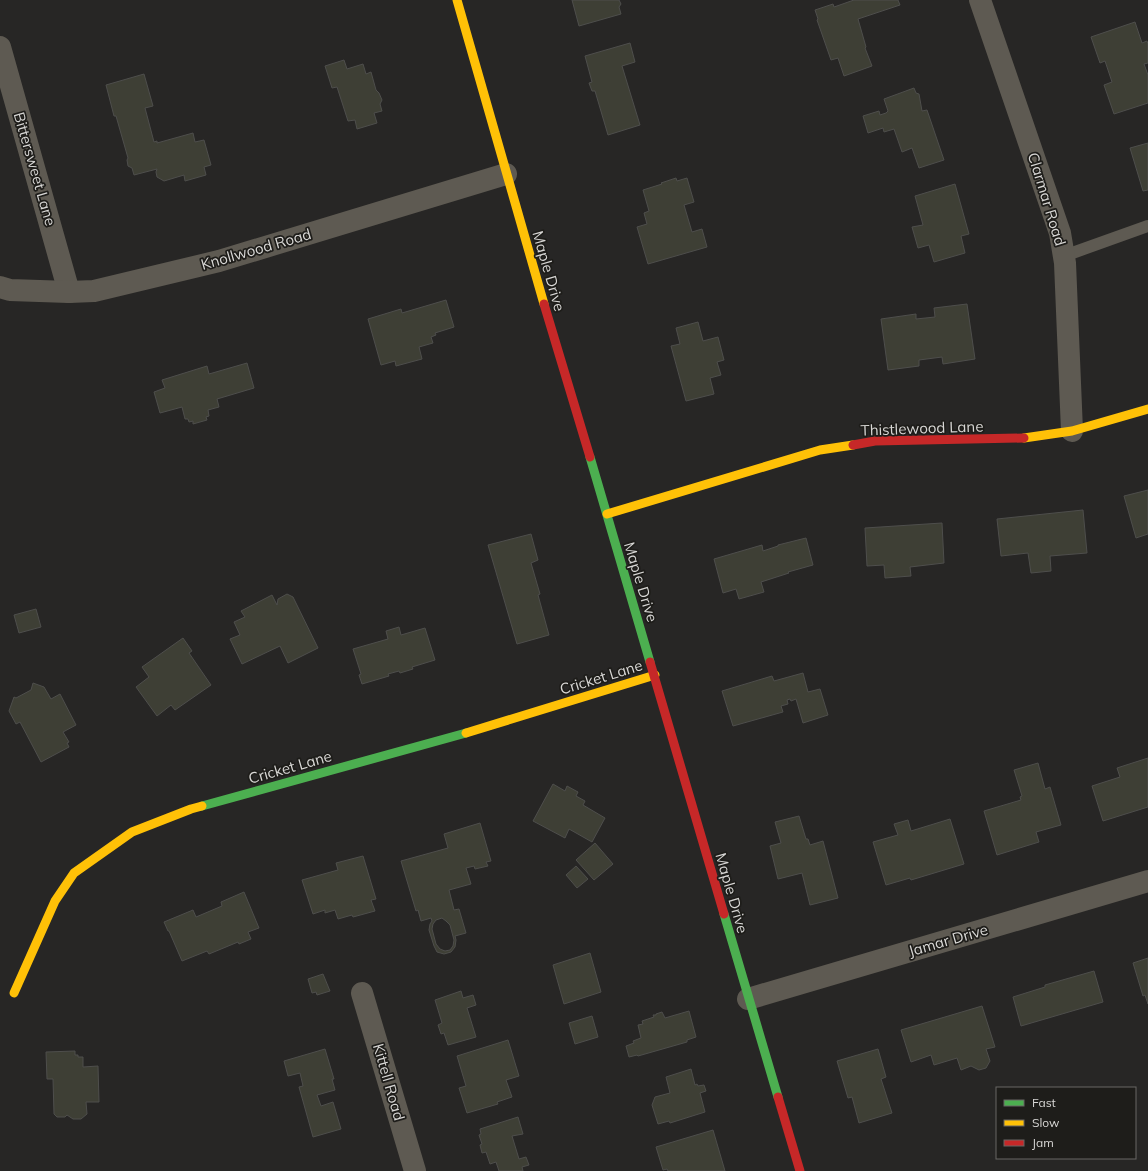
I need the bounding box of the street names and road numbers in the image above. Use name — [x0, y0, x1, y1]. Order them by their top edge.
street label: Bittersweet Lane — [10, 110, 60, 228]
street label: Clarmar Road — [1024, 150, 1070, 248]
street label: Knollwood Road — [199, 224, 313, 274]
street label: Maple Drive — [528, 229, 570, 313]
street label: Thistlewood Lane — [860, 416, 984, 440]
street label: Maple Drive — [620, 540, 662, 624]
street label: Cricket Lane — [557, 655, 645, 699]
street label: Cricket Lane — [246, 746, 334, 788]
street label: Maple Drive — [711, 851, 753, 935]
street label: Jamar Drive — [906, 920, 990, 960]
street label: Kittell Road — [369, 1041, 409, 1123]

